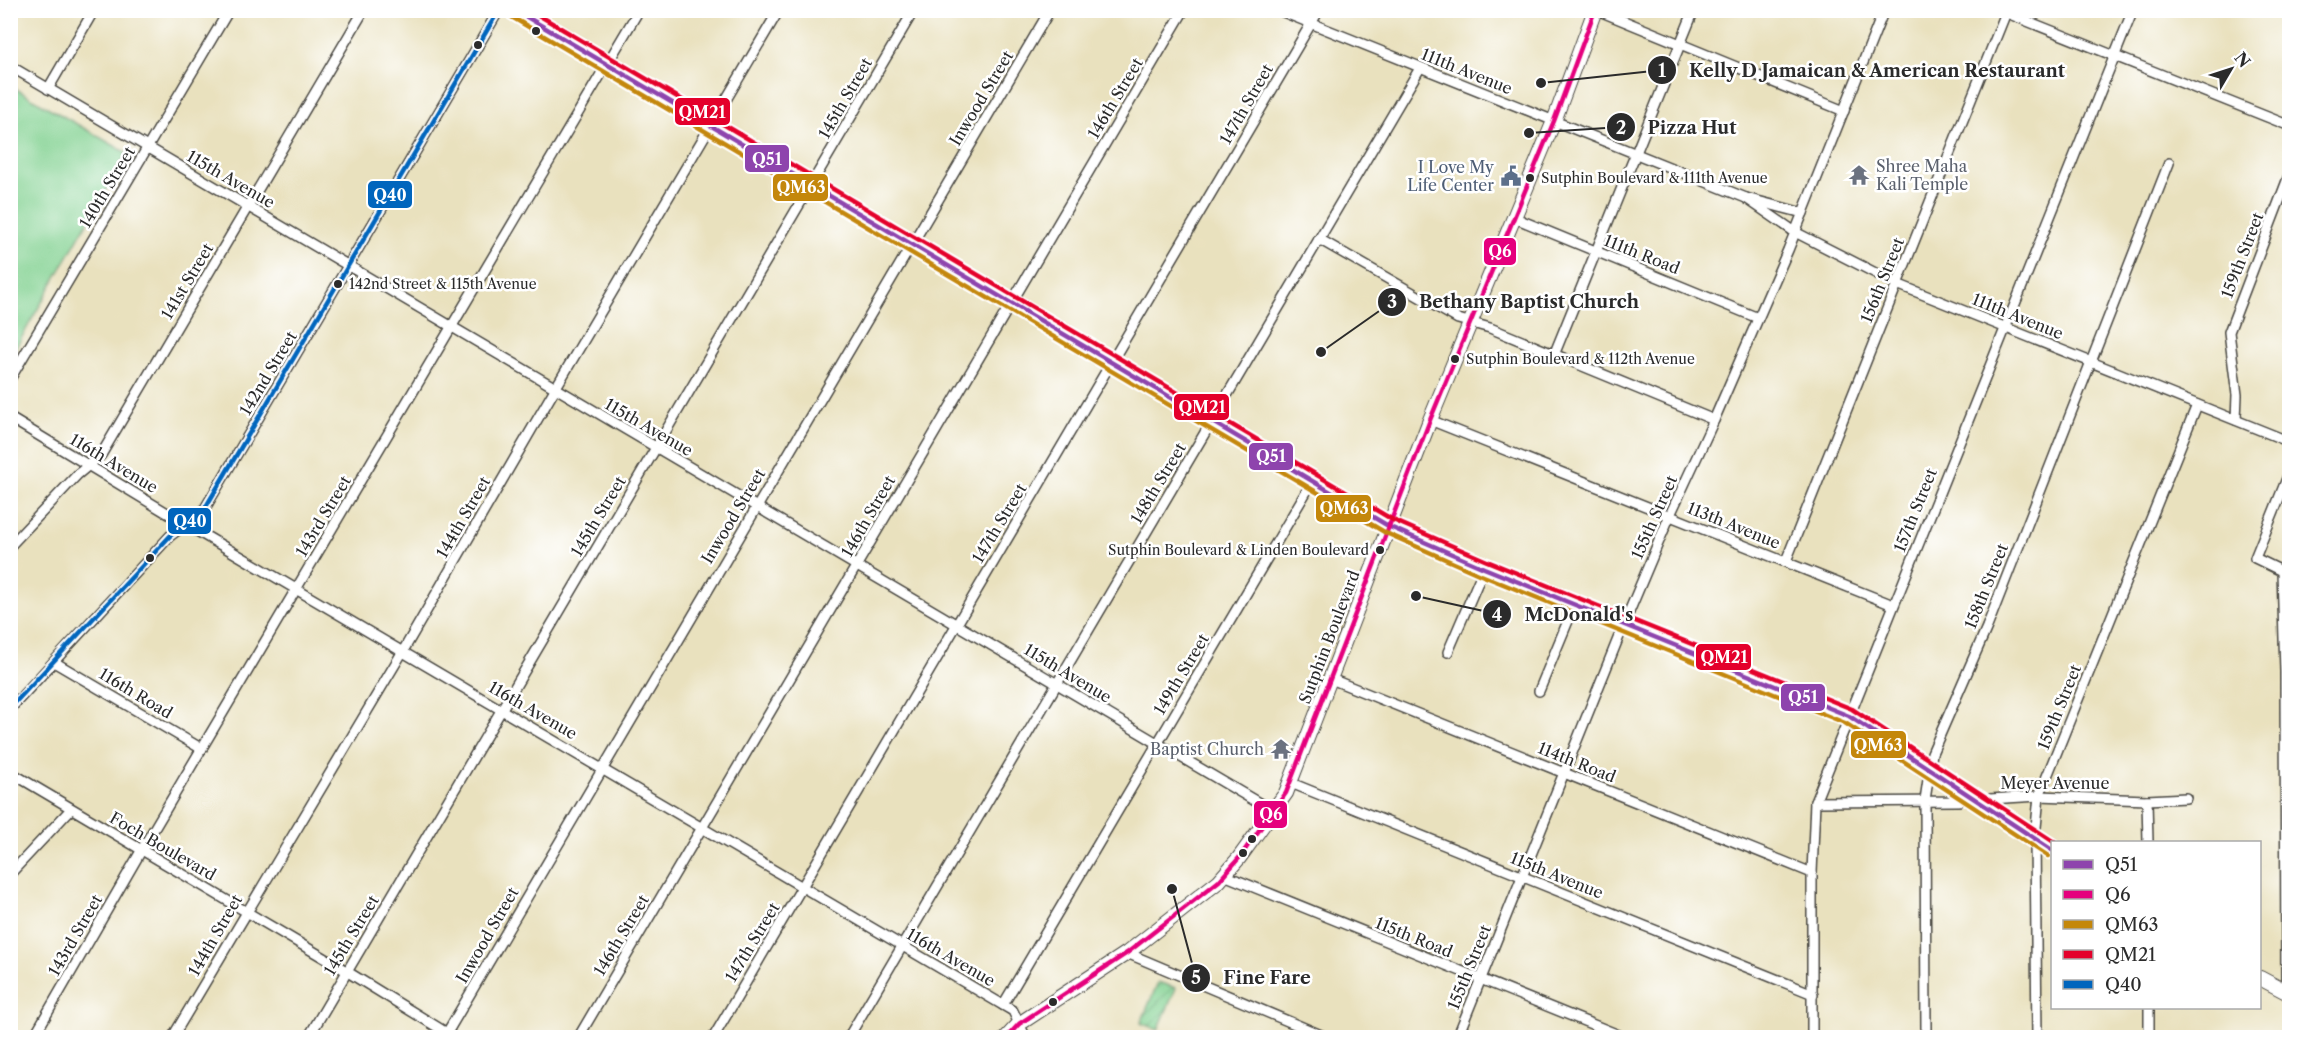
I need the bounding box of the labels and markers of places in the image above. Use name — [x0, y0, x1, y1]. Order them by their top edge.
unlabelled marker — [530, 25, 542, 37]
unlabelled marker — [472, 39, 484, 51]
callout: Kelly D Jamaican & American Restaurant — [1647, 52, 2078, 88]
callout: Pizza Hut — [1606, 109, 1749, 145]
place label: Shree Maha Kali Temple — [1876, 156, 1968, 194]
place label: I Love My Life Center — [1407, 157, 1495, 195]
temple icon: Shree Maha Kali Temple — [1847, 163, 1871, 187]
public building icon: I Love My Life Center — [1499, 164, 1523, 188]
place label: Sutphin Boulevard & 111th Avenue — [1541, 169, 1768, 187]
marker: Sutphin Boulevard & 111th Avenue — [1524, 172, 1536, 184]
place label: 142nd Street & 115th Avenue — [349, 275, 537, 293]
marker: 142nd Street & 115th Avenue — [332, 278, 344, 290]
callout: Bethany Baptist Church — [1377, 284, 1652, 320]
place label: Sutphin Boulevard & 112th Avenue — [1466, 350, 1695, 368]
marker: Sutphin Boulevard & 112th Avenue — [1449, 353, 1461, 365]
place label: Sutphin Boulevard & Linden Boulevard — [1108, 541, 1369, 559]
marker: Sutphin Boulevard & Linden Boulevard — [1374, 544, 1386, 556]
unlabelled marker — [144, 552, 156, 564]
callout: McDonald's — [1482, 596, 1645, 632]
temple icon: Baptist Church — [1269, 737, 1293, 761]
place label: Baptist Church — [1150, 739, 1264, 759]
unlabelled marker — [1246, 833, 1258, 845]
unlabelled marker — [1237, 847, 1249, 859]
callout: Fine Fare — [1181, 960, 1322, 996]
unlabelled marker — [1047, 996, 1059, 1008]

